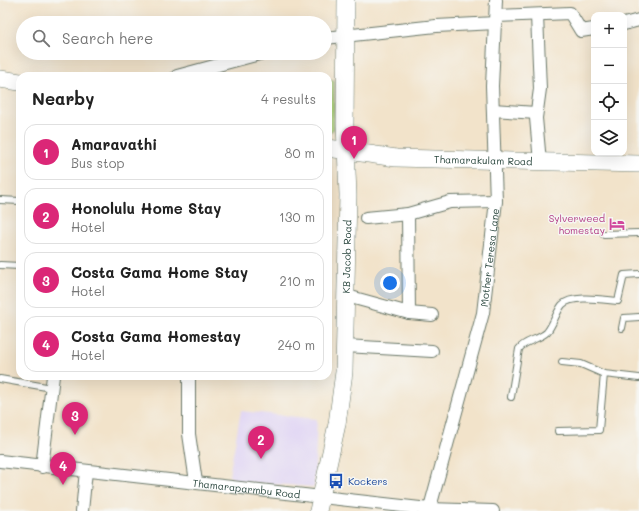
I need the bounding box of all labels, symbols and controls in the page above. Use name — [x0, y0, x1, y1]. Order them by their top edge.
map controls — [591, 12, 627, 156]
button: + — [591, 12, 627, 48]
search box — [16, 16, 332, 60]
icon: search — [30, 27, 52, 49]
text: Search here — [62, 28, 153, 48]
button: − — [591, 48, 627, 84]
button: locate — [591, 84, 627, 120]
text: Nearby — [32, 87, 94, 109]
text: 4 results — [261, 90, 316, 107]
button: layers — [591, 120, 627, 156]
pin: 1 — [341, 126, 367, 159]
text: Amaravathi — [71, 134, 157, 154]
text: 1 — [43, 144, 49, 161]
text: 80 m — [285, 144, 315, 161]
street label: Thamarakulam Road — [434, 152, 533, 168]
text: Bus stop — [71, 154, 124, 171]
text: Honolulu Home Stay — [71, 198, 221, 218]
text: 2 — [42, 208, 50, 225]
text: 130 m — [279, 208, 315, 225]
street label: Mother Teresa Lane — [477, 208, 502, 308]
place label: Sylverweed homestay — [549, 211, 605, 237]
hotel icon: Sylverweed homestay — [608, 215, 626, 233]
text: Hotel — [71, 218, 105, 235]
street label: KB Jacob Road — [339, 220, 354, 293]
text: Costa Gama Home Stay — [71, 262, 248, 282]
text: 3 — [42, 272, 50, 289]
text: 210 m — [279, 272, 315, 289]
your location — [380, 273, 400, 293]
text: Hotel — [71, 282, 105, 299]
text: Costa Gama Homestay — [71, 326, 241, 346]
text: 4 — [42, 336, 50, 353]
text: 240 m — [278, 336, 315, 353]
text: Hotel — [71, 346, 105, 363]
pin: 3 — [62, 402, 88, 435]
pin: 2 — [248, 426, 274, 459]
pin: 4 — [50, 452, 76, 485]
bus stop icon: Kockers — [327, 472, 345, 490]
place label: Kockers — [348, 474, 387, 488]
street label: Thamaraparmbu Road — [192, 476, 301, 502]

